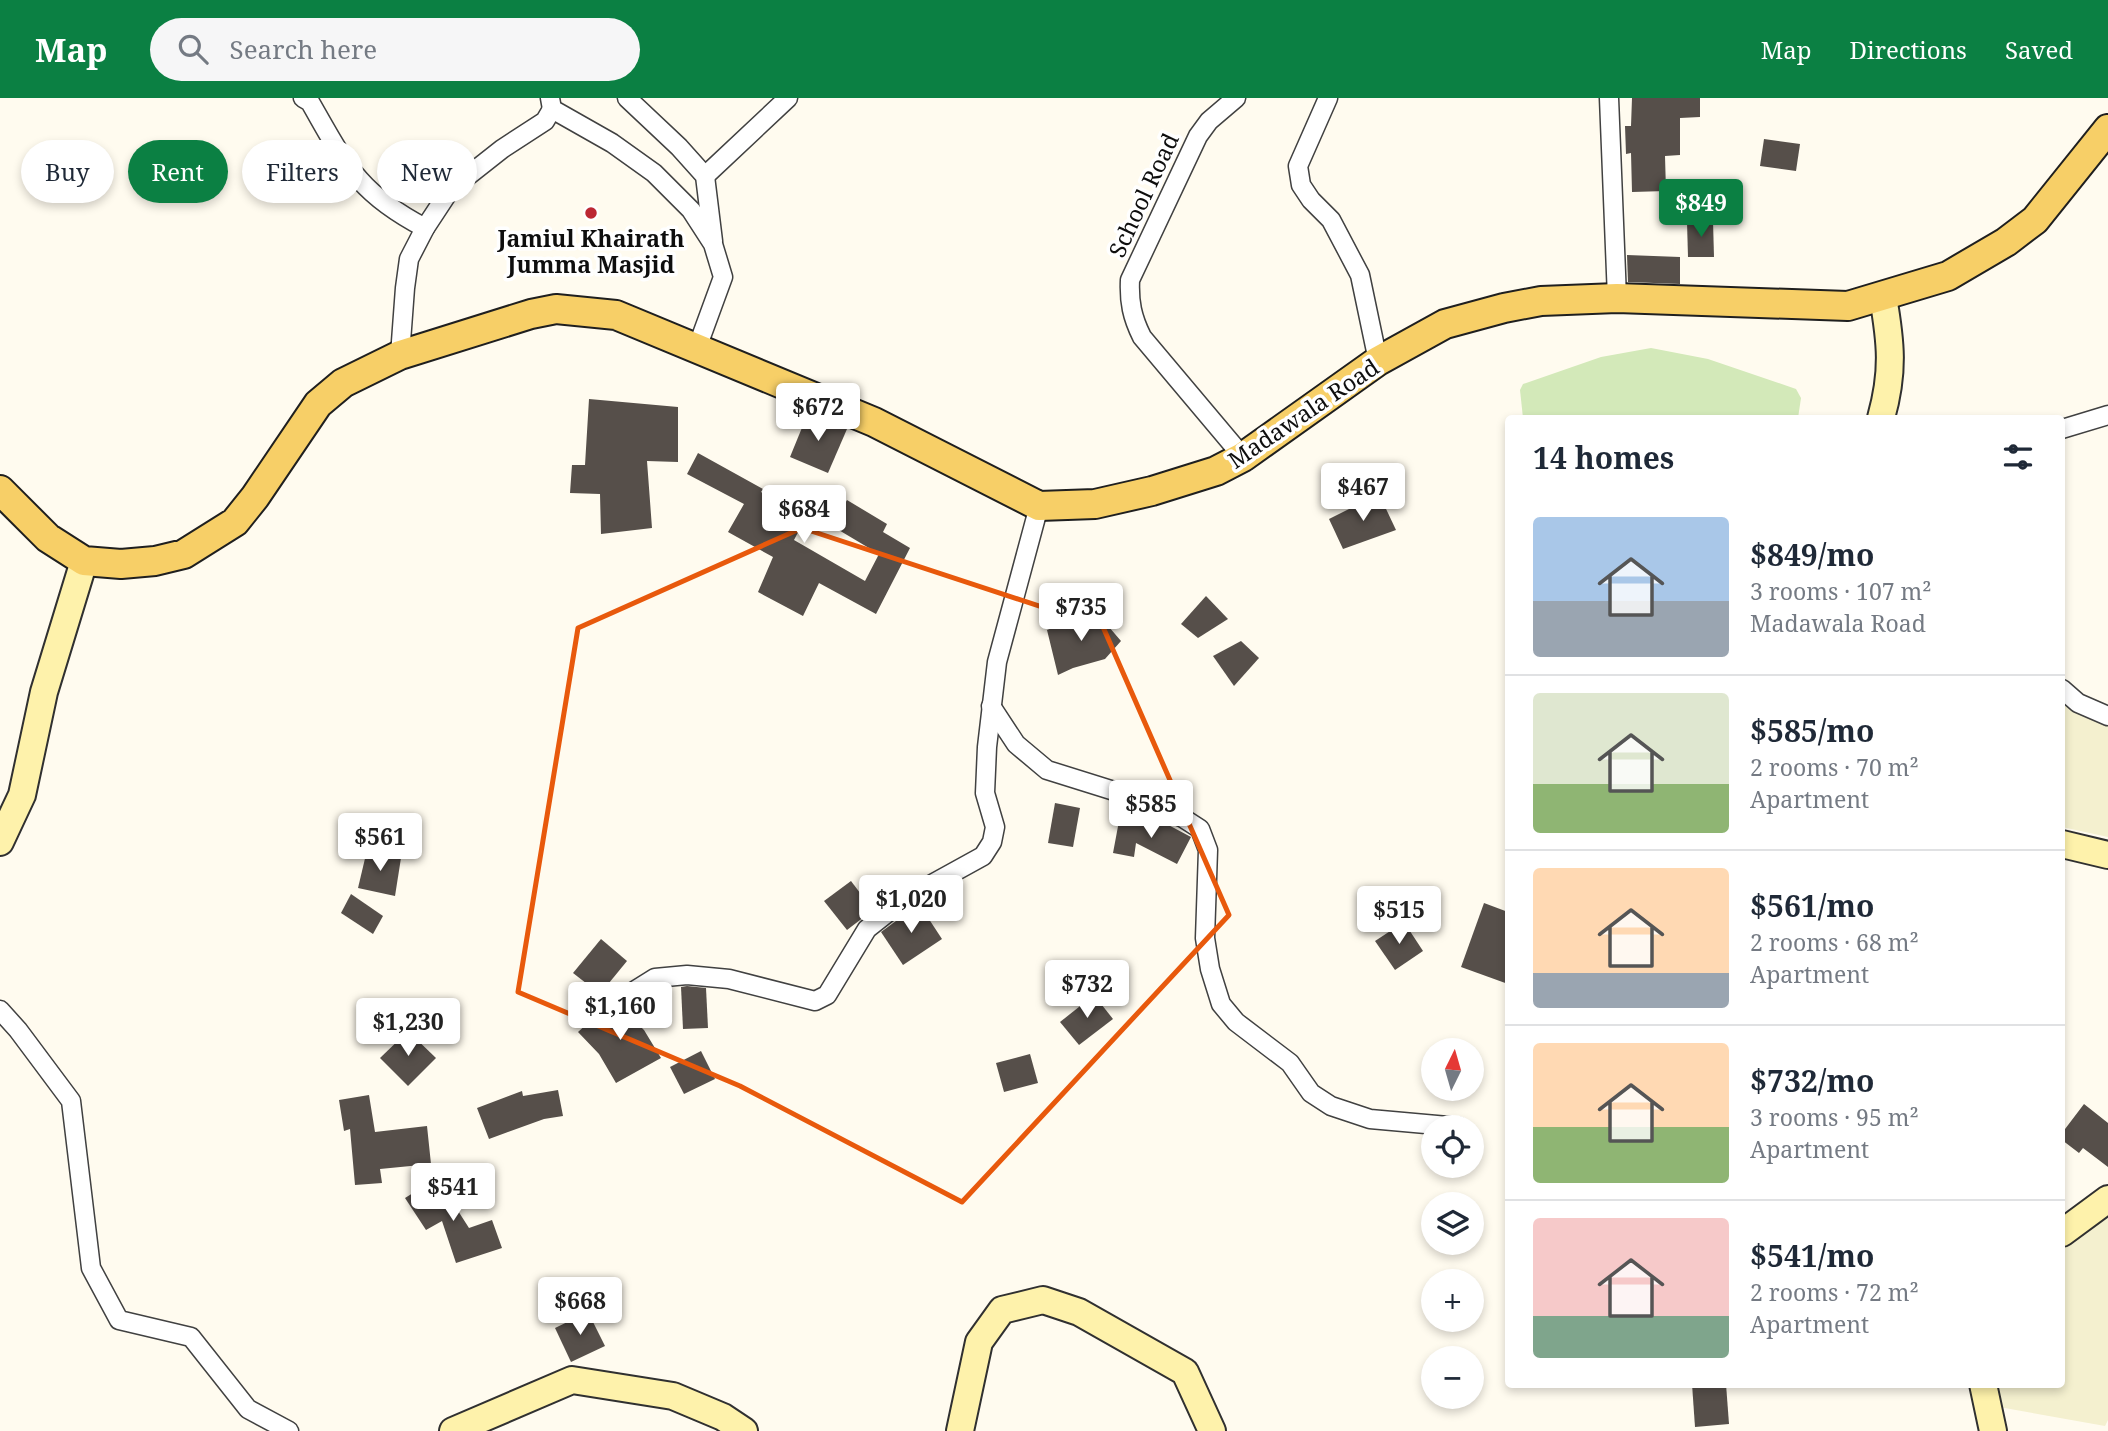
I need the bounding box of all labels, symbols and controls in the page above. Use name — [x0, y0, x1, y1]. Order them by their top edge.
search box — [150, 18, 640, 81]
text: Map — [35, 27, 108, 72]
icon: search — [174, 30, 212, 68]
text: Search here — [230, 31, 377, 67]
text: Map — [1761, 33, 1812, 66]
text: Directions — [1850, 33, 1967, 66]
text: Saved — [2005, 33, 2073, 66]
street label: School Road — [1100, 128, 1186, 262]
chip: Buy — [21, 140, 114, 203]
chip: Rent — [128, 140, 228, 203]
chip: Filters — [242, 140, 363, 203]
chip: New — [377, 140, 477, 203]
pin: $849 — [1660, 180, 1742, 239]
text: $849 — [1675, 186, 1727, 218]
marker: Jamiul Khairath Jumma Masjid — [583, 205, 599, 221]
place label: Jamiul Khairath Jumma Masjid — [496, 222, 685, 280]
street label: Madawala Road — [1221, 351, 1385, 475]
pin: $672 — [777, 384, 859, 443]
text: $672 — [792, 390, 844, 422]
text: 14 homes — [1533, 437, 1674, 478]
icon: filters — [1999, 438, 2037, 476]
pin: $467 — [1322, 464, 1404, 523]
text: $467 — [1337, 470, 1389, 502]
pin: $684 — [763, 486, 845, 545]
text: $684 — [778, 492, 830, 524]
text: $849/mo — [1750, 534, 1874, 575]
icon: home — [1589, 545, 1673, 629]
text: 3 rooms · 107 m² — [1750, 575, 1932, 607]
pin: $735 — [1040, 584, 1122, 643]
text: $735 — [1055, 590, 1107, 622]
text: Madawala Road — [1750, 607, 1926, 639]
text: $585/mo — [1750, 710, 1874, 751]
icon: home — [1589, 721, 1673, 805]
text: 2 rooms · 70 m² — [1750, 751, 1919, 783]
pin: $585 — [1110, 780, 1192, 840]
text: Apartment — [1750, 783, 1869, 815]
text: $585 — [1125, 787, 1177, 819]
pin: $561 — [339, 814, 421, 873]
text: $561 — [354, 820, 406, 852]
pin: $1,020 — [854, 876, 968, 935]
text: $1,020 — [875, 882, 947, 914]
text: $561/mo — [1750, 885, 1874, 926]
pin: $515 — [1358, 886, 1440, 946]
text: $515 — [1373, 893, 1425, 925]
icon: home — [1589, 896, 1673, 980]
text: 2 rooms · 68 m² — [1750, 926, 1919, 958]
text: Apartment — [1750, 958, 1869, 990]
pin: $732 — [1046, 960, 1128, 1020]
text: $732 — [1061, 967, 1113, 999]
pin: $1,160 — [563, 982, 677, 1042]
text: $1,160 — [584, 989, 656, 1021]
pin: $1,230 — [351, 998, 465, 1058]
text: $1,230 — [372, 1005, 444, 1037]
north arrow — [1421, 1038, 1484, 1101]
map controls — [1421, 1038, 1484, 1409]
text: $732/mo — [1750, 1060, 1874, 1101]
icon: home — [1589, 1071, 1673, 1155]
text: 3 rooms · 95 m² — [1750, 1101, 1919, 1133]
button: locate — [1421, 1115, 1484, 1178]
text: Apartment — [1750, 1133, 1869, 1165]
pin: $541 — [412, 1164, 494, 1223]
text: $541 — [427, 1170, 479, 1202]
button: layers — [1421, 1192, 1484, 1255]
text: $541/mo — [1750, 1235, 1874, 1276]
icon: home — [1589, 1246, 1673, 1330]
button: + — [1421, 1269, 1484, 1332]
text: 2 rooms · 72 m² — [1750, 1276, 1919, 1308]
pin: $668 — [539, 1278, 621, 1337]
text: $668 — [554, 1284, 606, 1316]
text: Apartment — [1750, 1308, 1869, 1340]
button: − — [1421, 1346, 1484, 1409]

